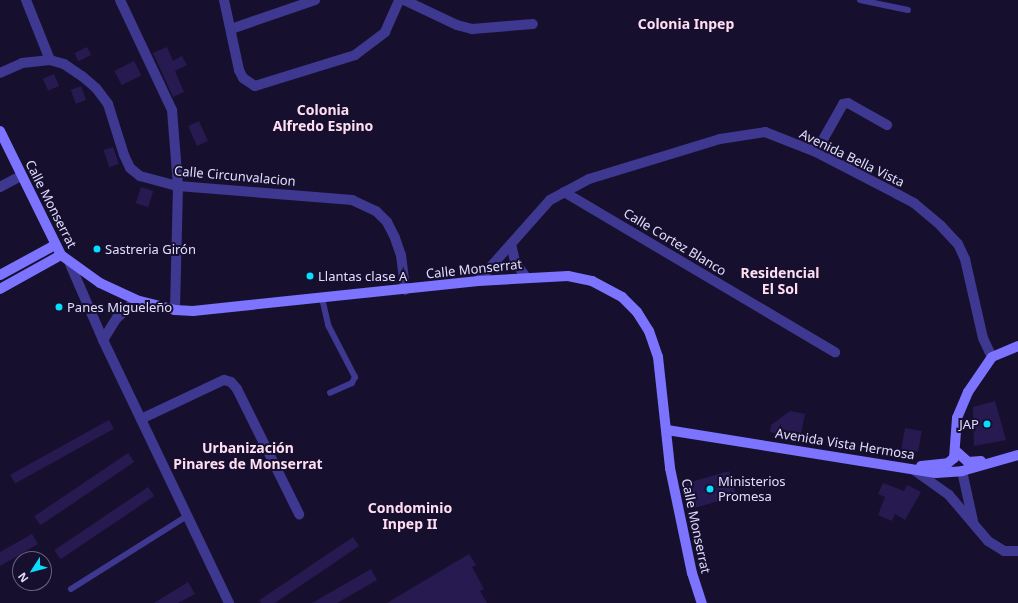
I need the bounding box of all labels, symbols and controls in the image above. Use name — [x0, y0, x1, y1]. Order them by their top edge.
district label: Colonia Inpep — [638, 16, 734, 32]
district label: Colonia Alfredo Espino — [273, 102, 373, 134]
street label: Avenida Bella Vista — [797, 126, 907, 190]
street label: Calle Monserrat — [22, 157, 80, 251]
street label: Calle Circunvalacion — [174, 163, 296, 189]
street label: Calle Cortez Blanco — [621, 205, 729, 279]
place label: Sastreria Girón — [105, 241, 196, 257]
marker: Sastreria Girón — [92, 244, 102, 254]
street label: Calle Monserrat — [425, 256, 523, 282]
district label: Residencial El Sol — [740, 265, 820, 298]
place label: Llantas clase A — [318, 268, 407, 284]
marker: Llantas clase A — [305, 271, 315, 281]
place label: Panes Migueleño — [67, 299, 172, 315]
marker: Panes Migueleño — [54, 302, 64, 312]
place label: JAP — [959, 416, 979, 432]
marker: JAP — [982, 419, 992, 429]
street label: Avenida Vista Hermosa — [774, 425, 916, 463]
district label: Urbanización Pinares de Monserrat — [173, 440, 323, 472]
place label: Ministerios Promesa — [718, 474, 786, 505]
street label: Calle Monserrat — [678, 477, 714, 575]
marker: Ministerios Promesa — [705, 484, 715, 494]
district label: Condominio Inpep II — [368, 500, 452, 532]
north arrow — [12, 551, 52, 591]
text: N — [14, 570, 31, 586]

